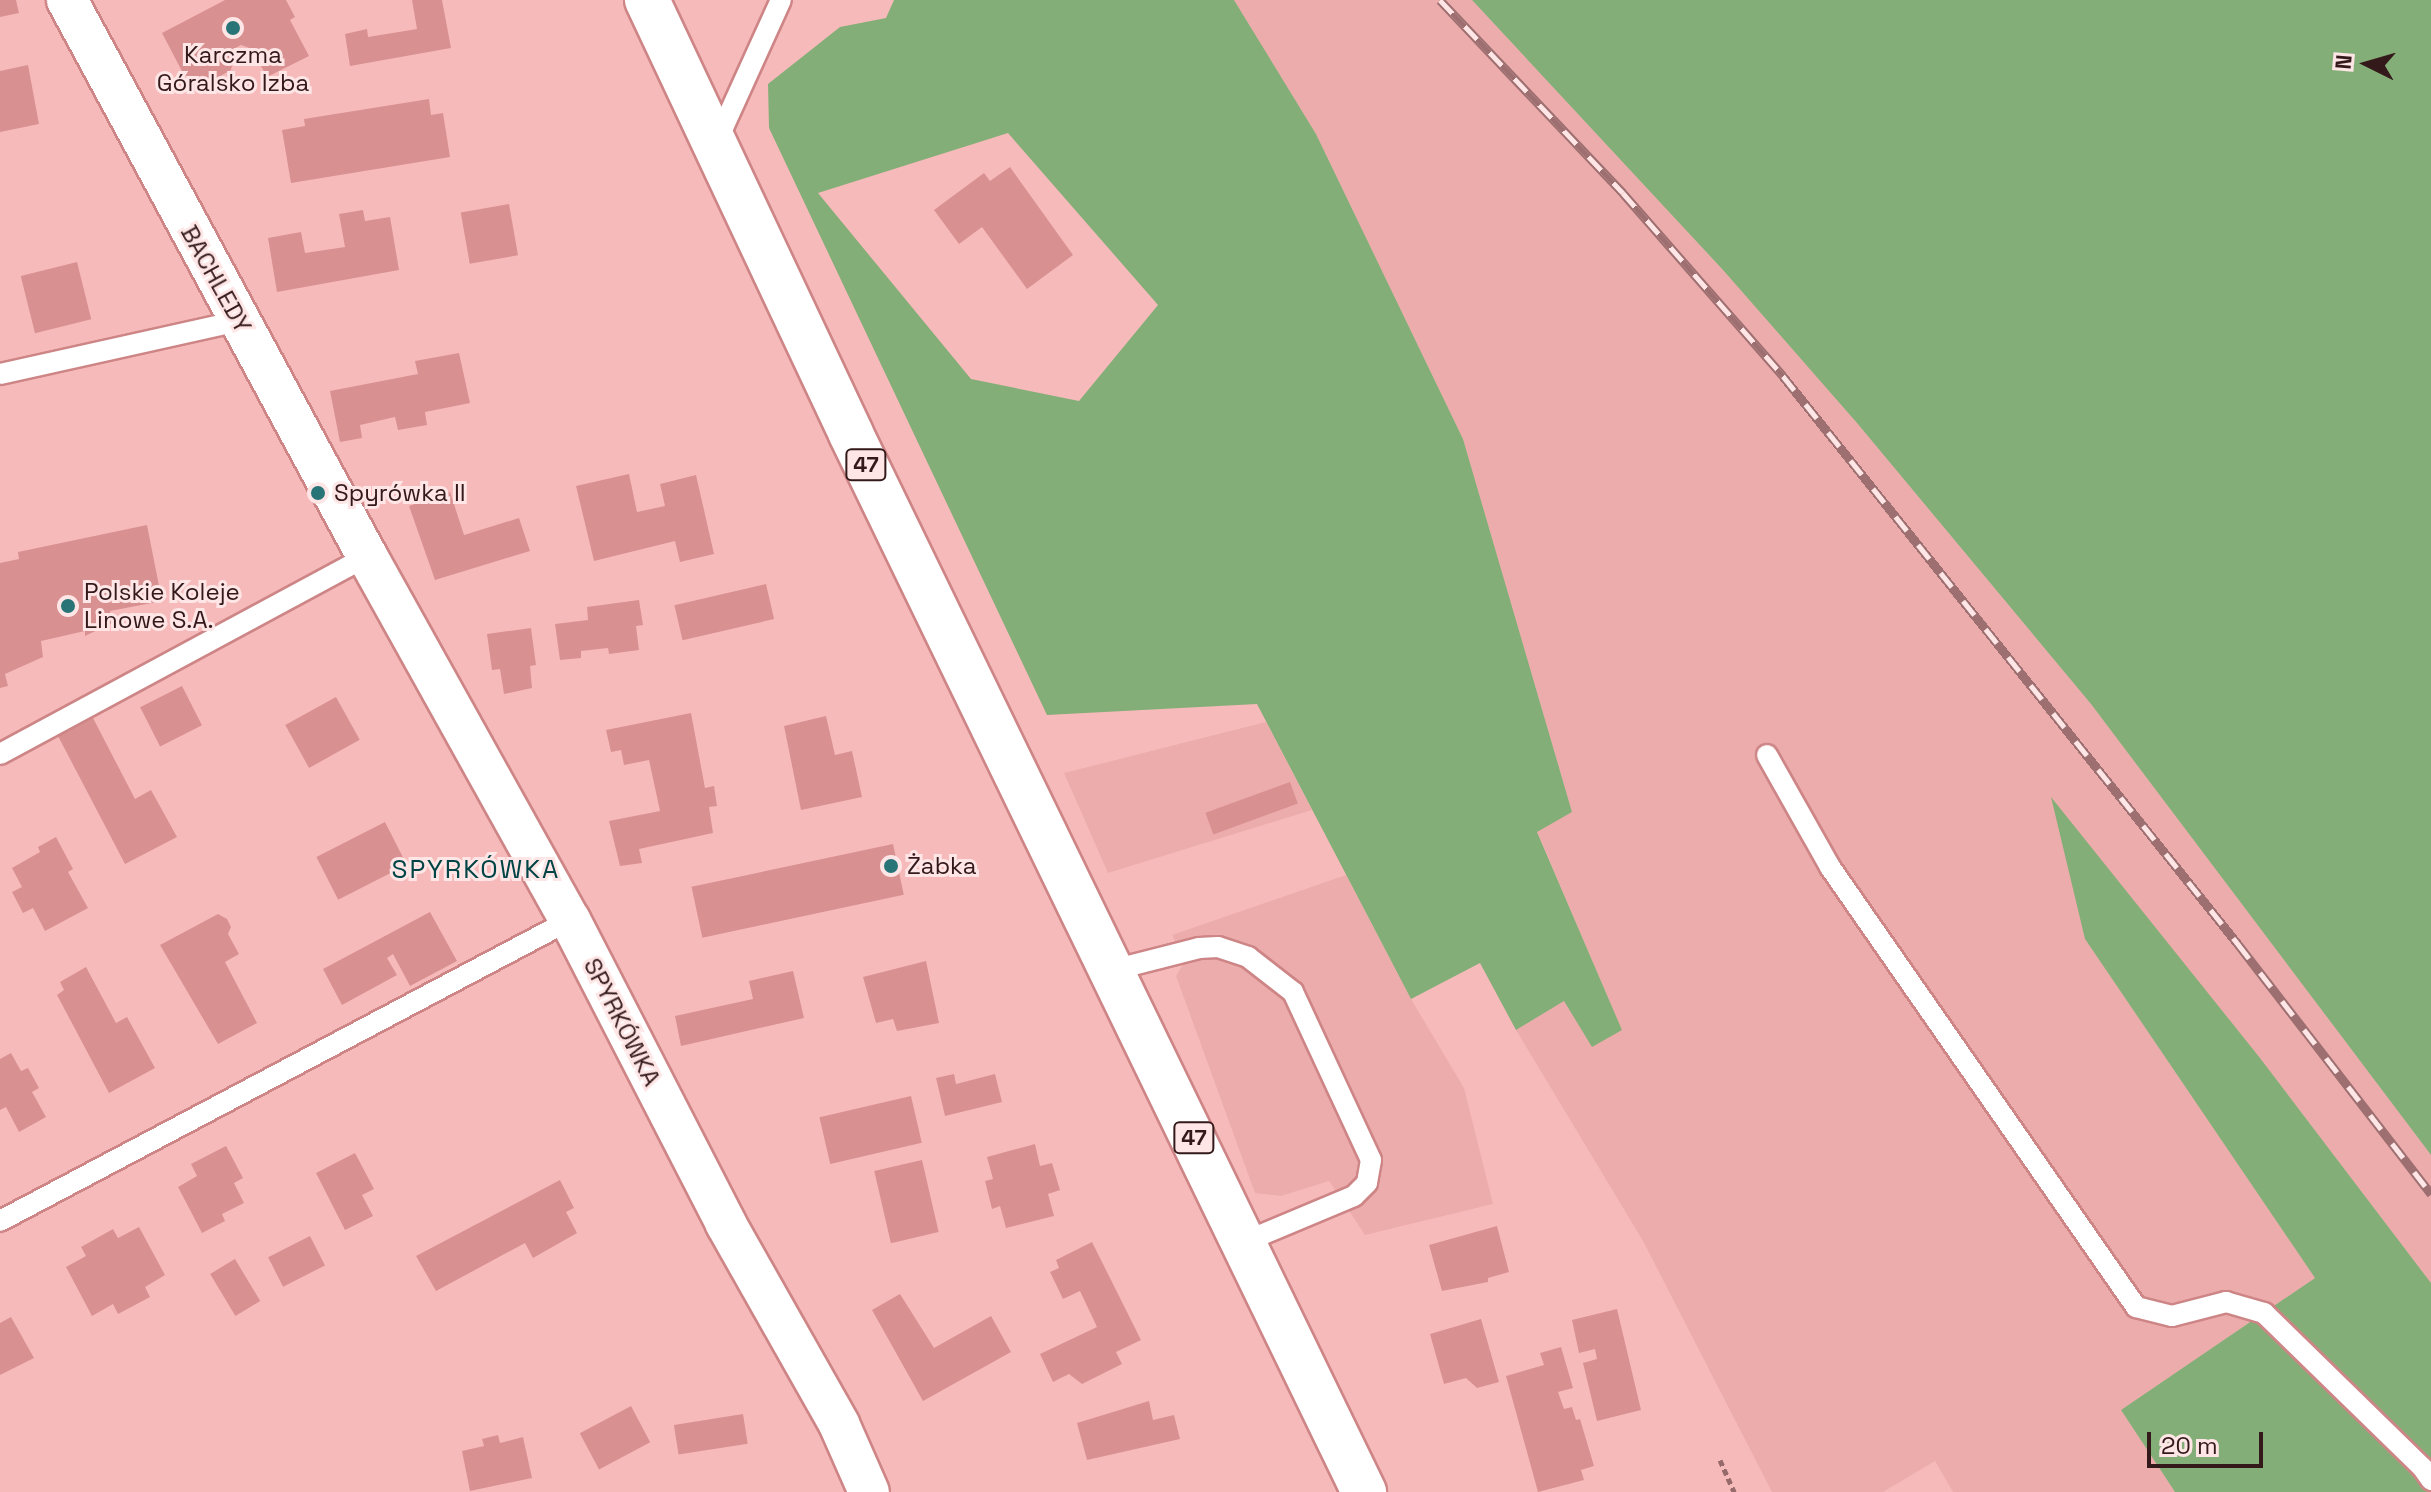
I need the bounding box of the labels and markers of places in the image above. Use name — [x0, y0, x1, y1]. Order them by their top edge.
marker: Karczma Góralsko Izba — [224, 19, 242, 37]
place label: Karczma Góralsko Izba — [157, 41, 309, 97]
place label: Spyrówka II — [334, 479, 466, 507]
marker: Spyrówka II — [309, 484, 327, 502]
place label: Polskie Koleje Linowe S.A. — [84, 578, 240, 634]
marker: Polskie Koleje Linowe S.A. — [59, 597, 77, 615]
place label: Żabka — [907, 852, 977, 880]
marker: Żabka — [882, 857, 900, 875]

